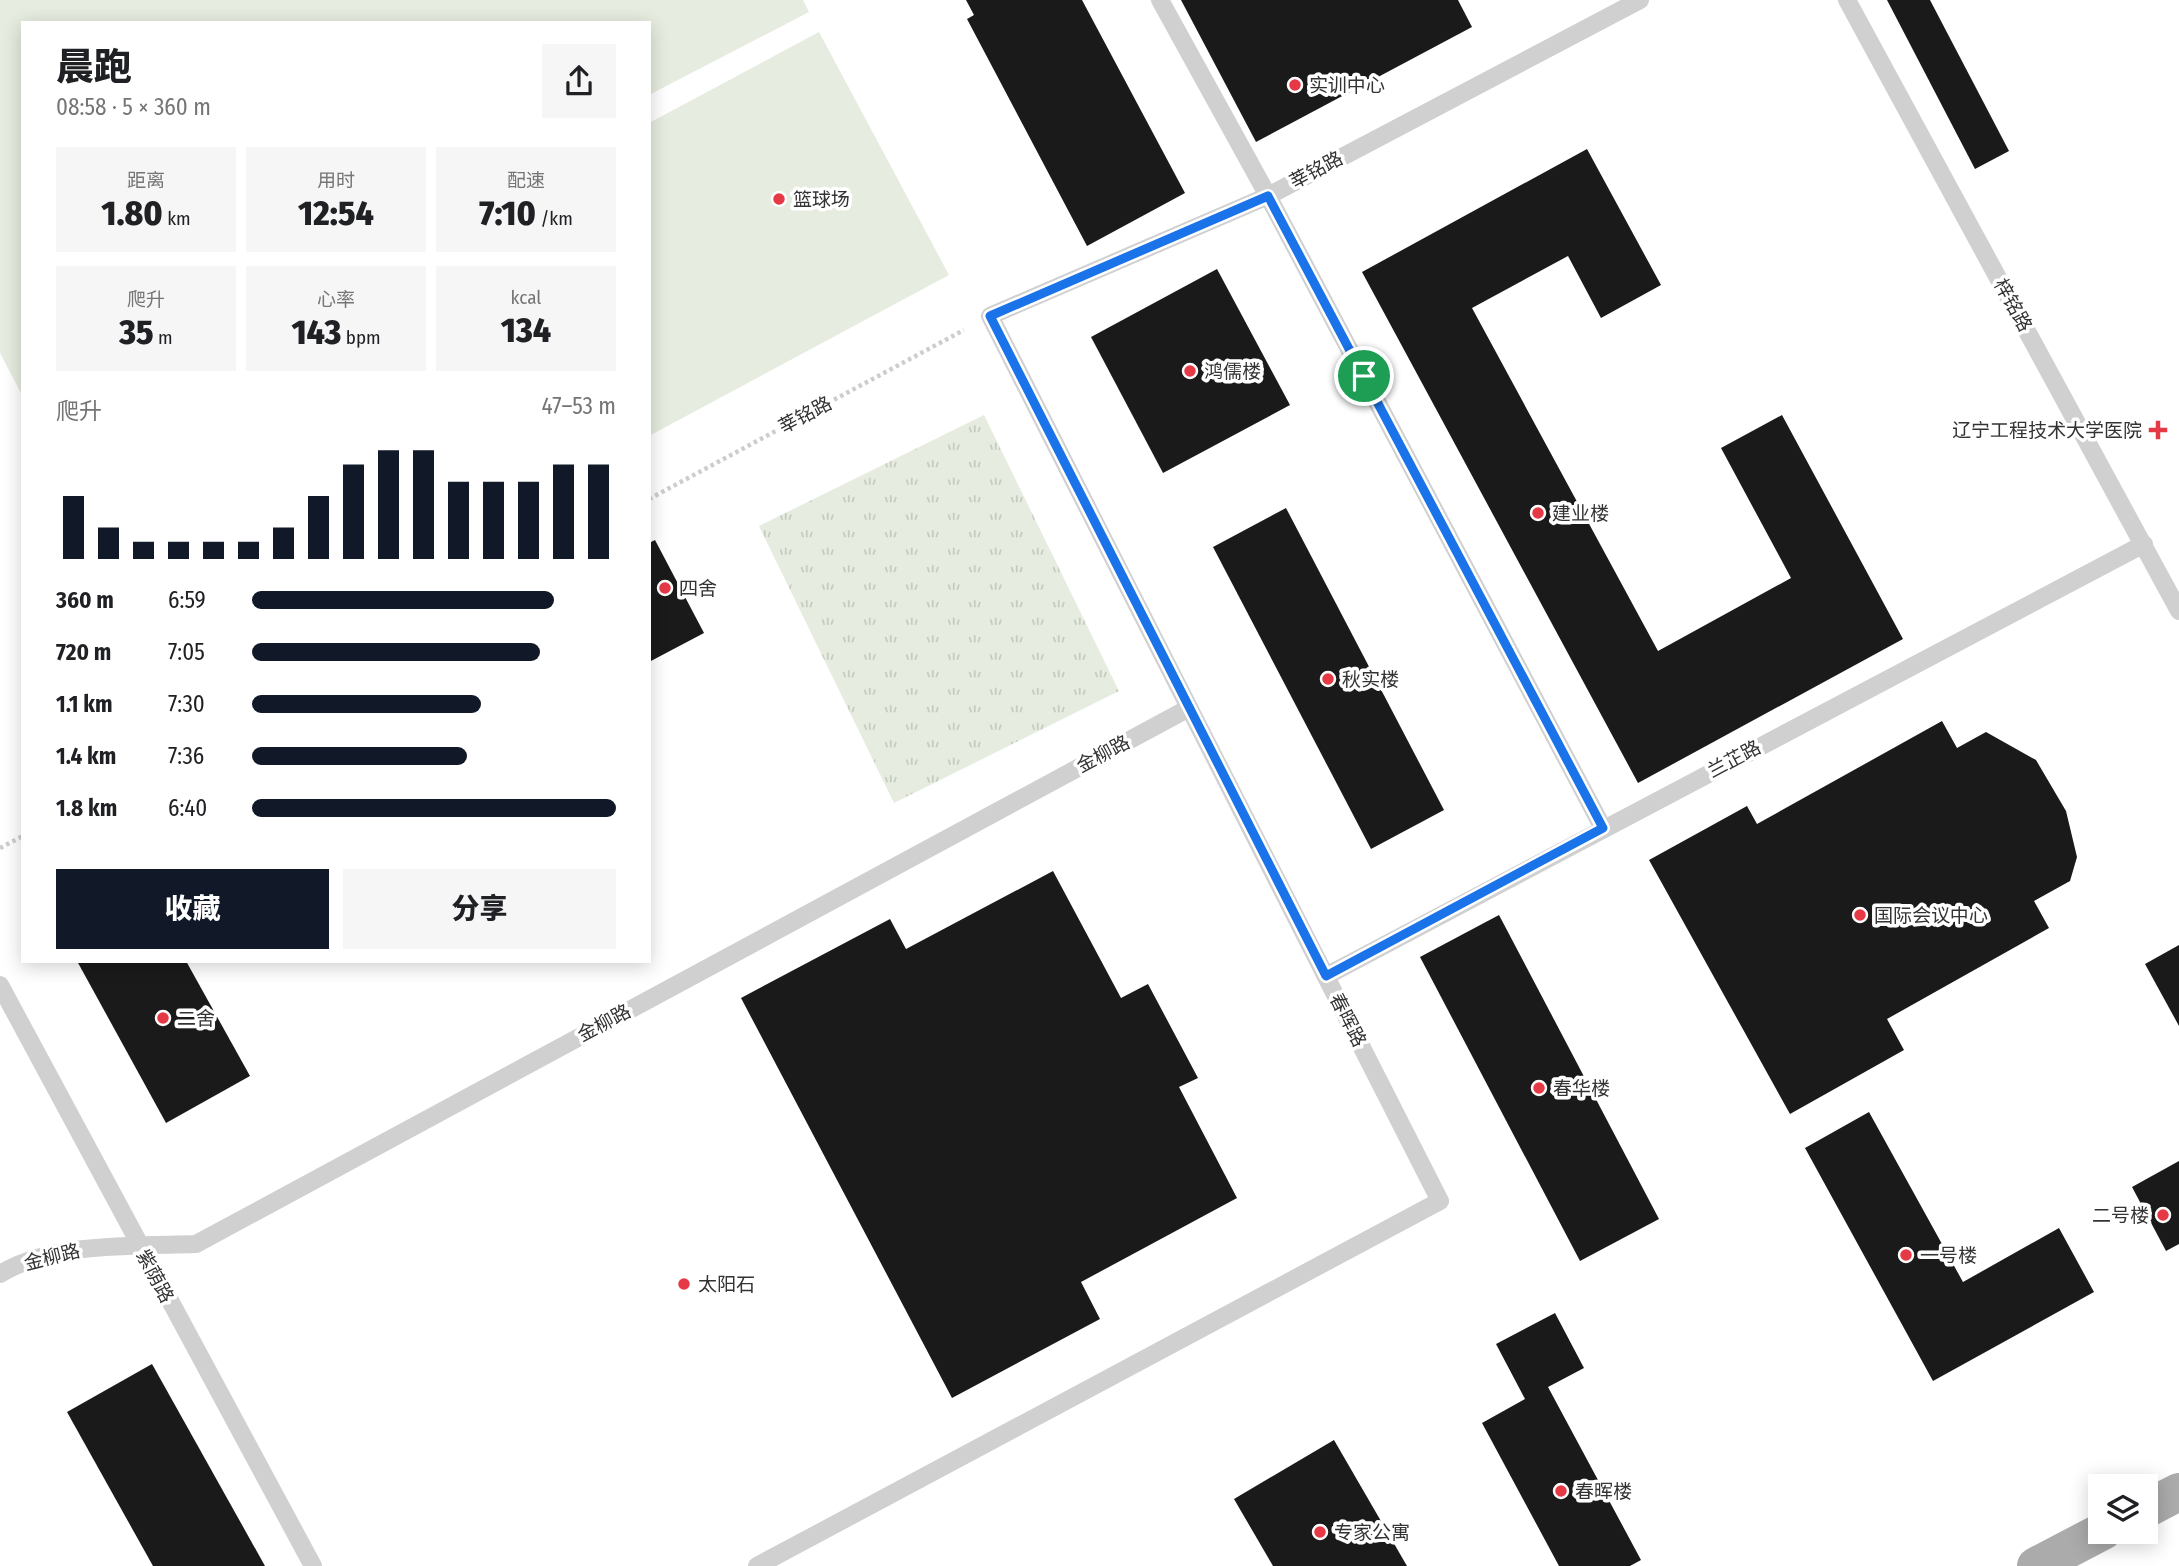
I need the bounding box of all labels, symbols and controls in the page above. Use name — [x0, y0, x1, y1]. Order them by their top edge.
text: 晨跑 — [56, 44, 132, 90]
button: share — [542, 44, 616, 118]
place label: 实训中心 — [1309, 74, 1385, 97]
marker: 实训中心 — [1287, 77, 1303, 93]
text: 08:58 · 5 × 360 m — [56, 93, 211, 121]
street label: 莘铭路 — [1285, 146, 1347, 194]
text: 距离 — [127, 169, 165, 192]
text: 用时 — [317, 169, 355, 192]
text: 配速 — [507, 169, 545, 192]
place label: 篮球场 — [793, 188, 850, 211]
marker: 篮球场 — [771, 191, 787, 207]
text: 1.80 — [101, 192, 163, 234]
text: 12:54 — [298, 192, 374, 234]
text: 7:10 — [479, 192, 536, 234]
text: km — [163, 207, 191, 230]
text: /km — [536, 207, 573, 230]
street label: 梓铭路 — [1989, 274, 2037, 336]
text: kcal — [511, 286, 541, 309]
text: 爬升 — [127, 288, 165, 311]
text: 心率 — [317, 288, 355, 311]
text: 134 — [501, 309, 551, 351]
text: 35 — [119, 311, 154, 353]
text: 143 — [291, 311, 341, 353]
text: m — [154, 326, 173, 349]
text: bpm — [341, 326, 381, 349]
pin — [1334, 346, 1394, 406]
icon: arrive — [1345, 357, 1383, 395]
place label: 鸿儒楼 — [1204, 360, 1261, 383]
marker: 鸿儒楼 — [1182, 363, 1198, 379]
street label: 莘铭路 — [774, 391, 836, 439]
text: 47–53 m — [541, 392, 616, 420]
text: 爬升 — [56, 397, 102, 425]
place label: 辽宁工程技术大学医院 — [1952, 419, 2142, 442]
marker: 辽宁工程技术大学医院 — [2148, 420, 2168, 440]
place label: 建业楼 — [1552, 502, 1609, 525]
marker: 建业楼 — [1530, 505, 1546, 521]
place label: 四舍 — [679, 577, 717, 600]
marker: 四舍 — [657, 580, 673, 596]
text: 360 m — [56, 586, 114, 614]
text: 6:59 — [168, 586, 206, 614]
text: 720 m — [56, 638, 111, 666]
text: 7:05 — [168, 638, 205, 666]
place label: 秋实楼 — [1342, 668, 1399, 691]
marker: 秋实楼 — [1320, 671, 1336, 687]
text: 1.1 km — [56, 690, 112, 718]
text: 7:30 — [168, 690, 205, 718]
street label: 金柳路 — [1072, 730, 1134, 778]
street label: 兰芷路 — [1703, 735, 1765, 783]
text: 1.4 km — [56, 742, 116, 770]
text: 7:36 — [168, 742, 204, 770]
text: 1.8 km — [56, 794, 117, 822]
text: 6:40 — [168, 794, 207, 822]
button: 收藏 — [56, 869, 329, 949]
button: 分享 — [343, 869, 616, 949]
place label: 国际会议中心 — [1874, 904, 1988, 927]
marker: 国际会议中心 — [1852, 907, 1868, 923]
street label: 春晖路 — [1325, 989, 1371, 1051]
street label: 金柳路 — [573, 999, 635, 1047]
place label: 二舍 — [177, 1007, 215, 1030]
marker: 二舍 — [155, 1010, 171, 1026]
place label: 春华楼 — [1553, 1077, 1610, 1100]
marker: 春华楼 — [1531, 1080, 1547, 1096]
place label: 二号楼 — [2092, 1204, 2149, 1227]
marker: 二号楼 — [2155, 1207, 2171, 1223]
street label: 金柳路 — [22, 1239, 82, 1275]
place label: 一号楼 — [1920, 1244, 1977, 1267]
street label: 紫荫路 — [131, 1245, 179, 1307]
marker: 一号楼 — [1898, 1247, 1914, 1263]
place label: 太阳石 — [698, 1273, 755, 1296]
marker: 太阳石 — [676, 1276, 692, 1292]
map controls — [2088, 1474, 2158, 1544]
button: layers — [2088, 1474, 2158, 1544]
place label: 春晖楼 — [1575, 1480, 1632, 1503]
marker: 春晖楼 — [1553, 1483, 1569, 1499]
place label: 专家公寓 — [1334, 1521, 1410, 1544]
marker: 专家公寓 — [1312, 1524, 1328, 1540]

